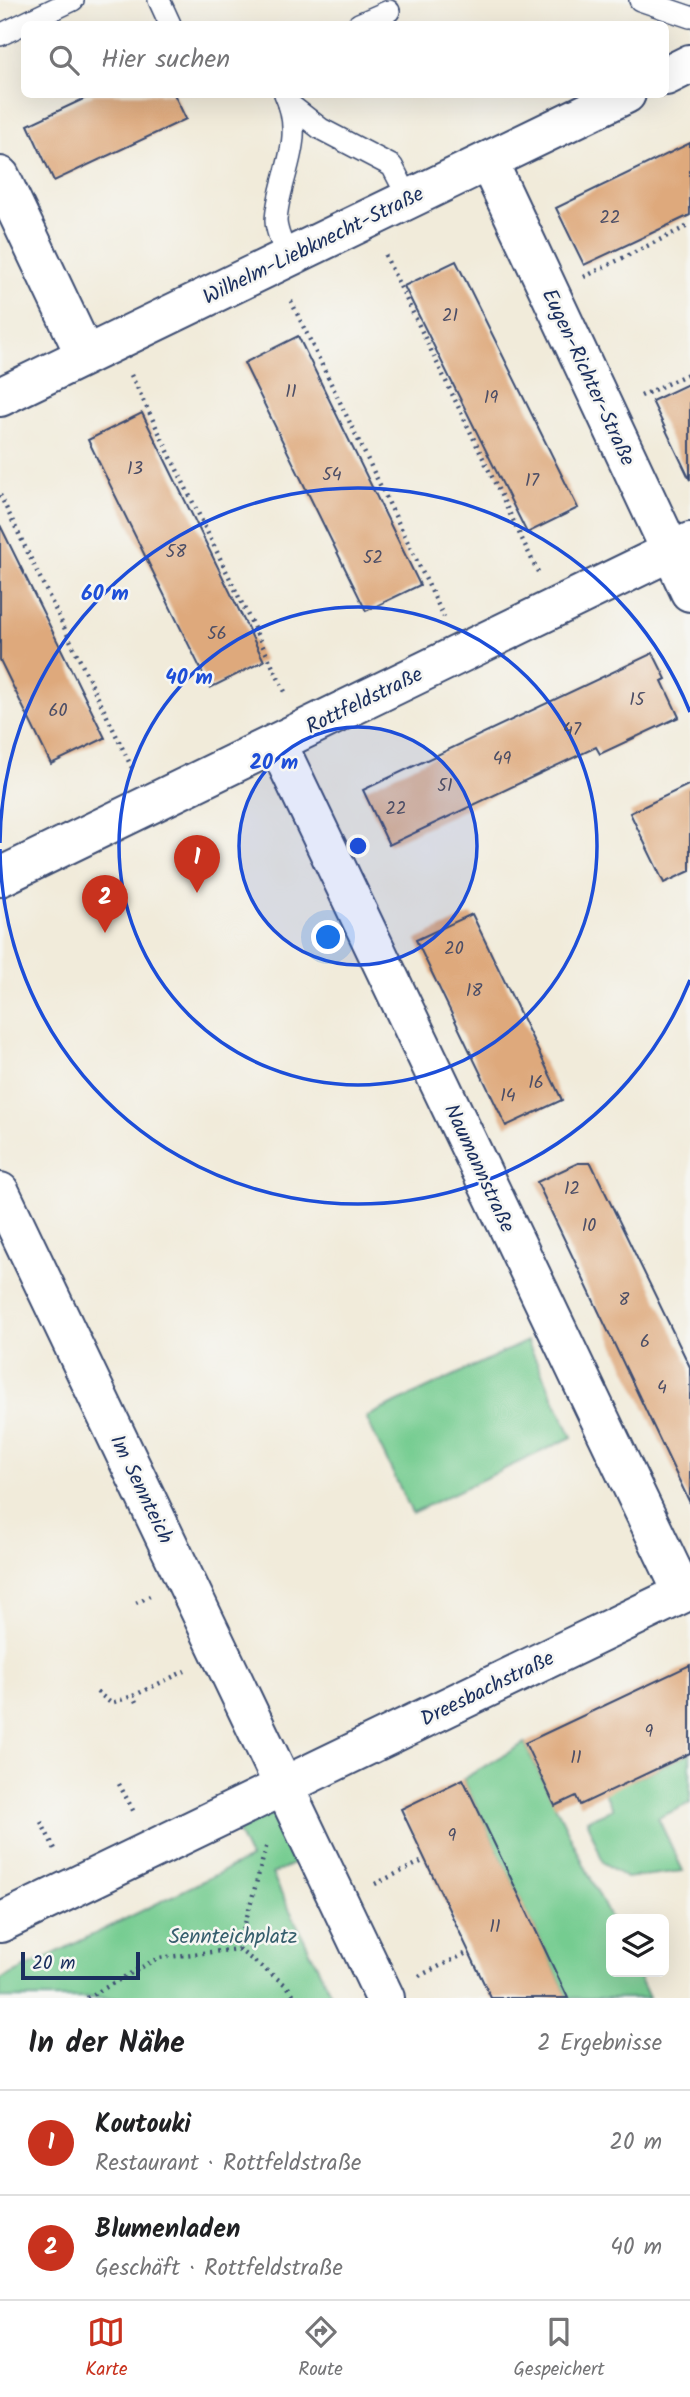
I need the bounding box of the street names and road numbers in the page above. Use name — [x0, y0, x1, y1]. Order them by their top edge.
street label: Wilhelm-Liebknecht-Straße — [197, 178, 430, 314]
street label: Eugen-Richter-Straße — [532, 283, 643, 472]
street label: Rottfeldstraße — [301, 659, 429, 744]
street label: Naumannstraße — [434, 1099, 523, 1239]
street label: Im Sennteich — [100, 1429, 181, 1550]
street label: Dreesbachstraße — [415, 1642, 561, 1736]

